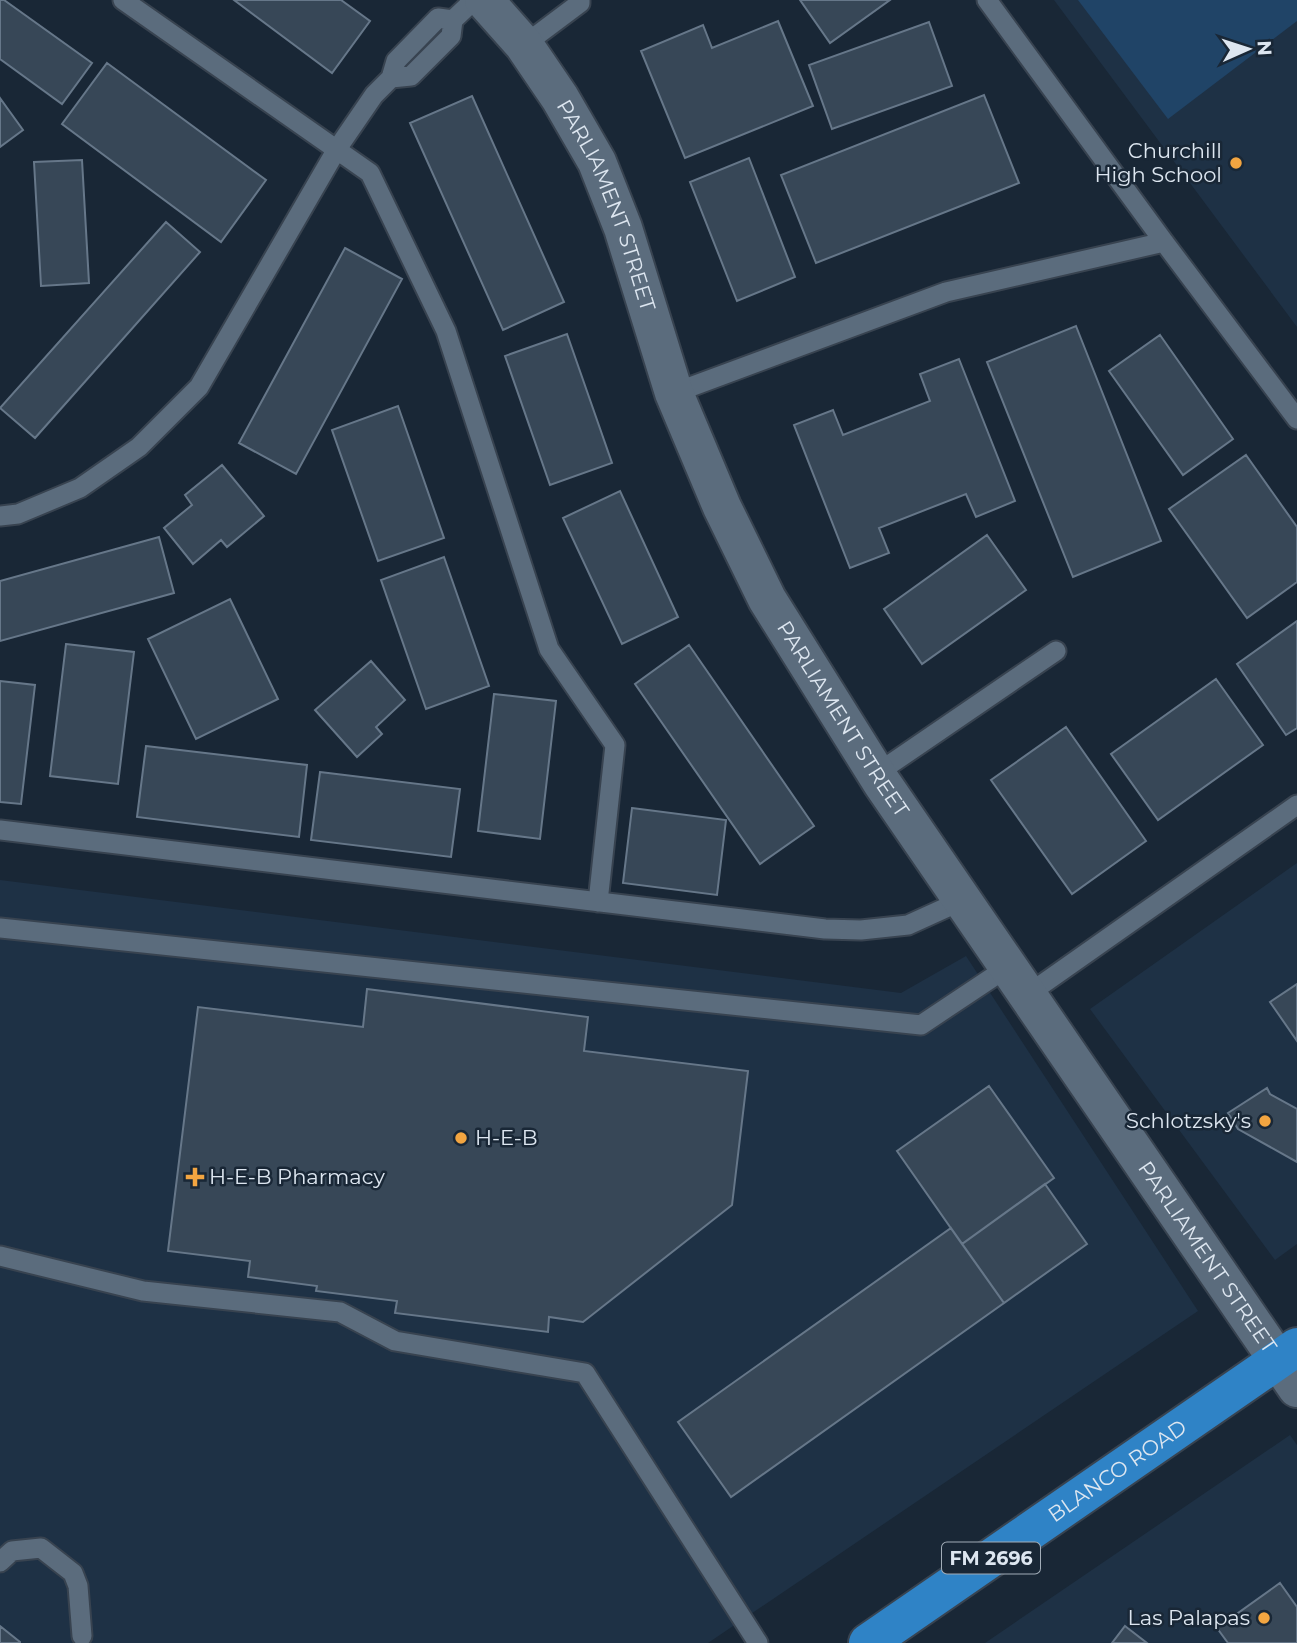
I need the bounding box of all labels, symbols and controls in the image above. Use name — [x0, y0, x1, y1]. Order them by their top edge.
north arrow — [1213, 14, 1283, 84]
text: N — [1253, 40, 1276, 56]
street label: PARLIAMENT STREET — [552, 95, 661, 314]
place label: Churchill High School — [1094, 138, 1222, 187]
marker: Churchill High School — [1228, 155, 1244, 171]
street label: PARLIAMENT STREET — [772, 616, 915, 822]
place label: Schlotzsky's — [1126, 1108, 1251, 1133]
marker: Schlotzsky's — [1257, 1113, 1273, 1129]
place label: H-E-B — [475, 1125, 538, 1150]
marker: H-E-B — [453, 1130, 469, 1146]
street label: PARLIAMENT STREET — [1133, 1156, 1282, 1358]
place label: H-E-B Pharmacy — [209, 1164, 385, 1189]
marker: H-E-B Pharmacy — [187, 1169, 203, 1185]
street label: BLANCO ROAD — [1043, 1414, 1191, 1527]
road number: FM 2696 — [942, 1542, 1040, 1574]
place label: Las Palapas — [1127, 1605, 1250, 1630]
marker: Las Palapas — [1256, 1610, 1272, 1626]

